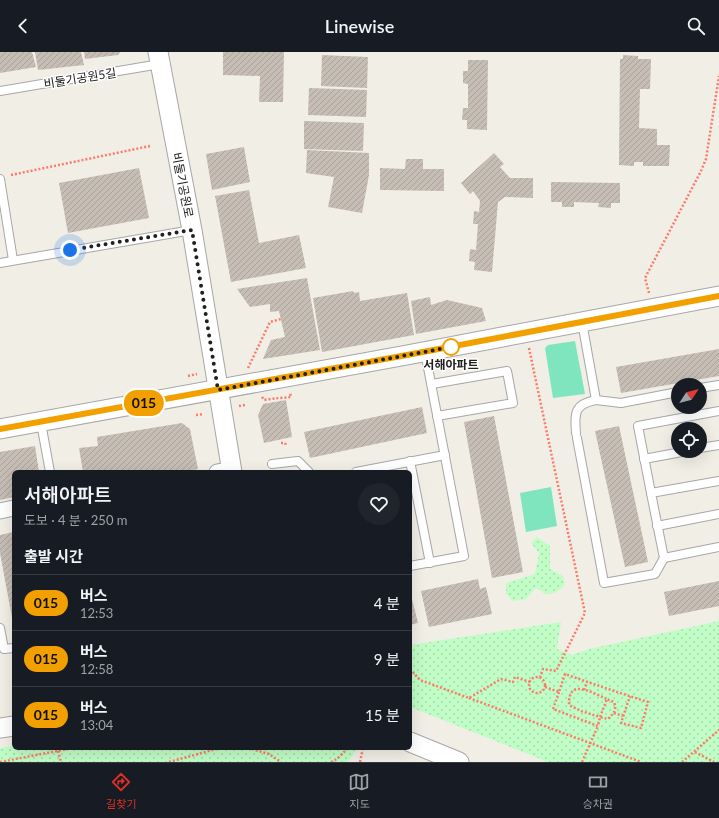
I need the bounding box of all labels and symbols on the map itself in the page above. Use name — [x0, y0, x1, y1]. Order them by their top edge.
street label: 비둘기공원5길 — [43, 65, 117, 91]
street label: 비둘기공원로 — [169, 151, 197, 219]
your location — [60, 240, 80, 260]
marker: 서해아파트 — [442, 338, 460, 356]
place label: 서해아파트 — [423, 357, 479, 372]
north arrow — [671, 378, 707, 414]
line badge: 015 — [121, 390, 167, 416]

